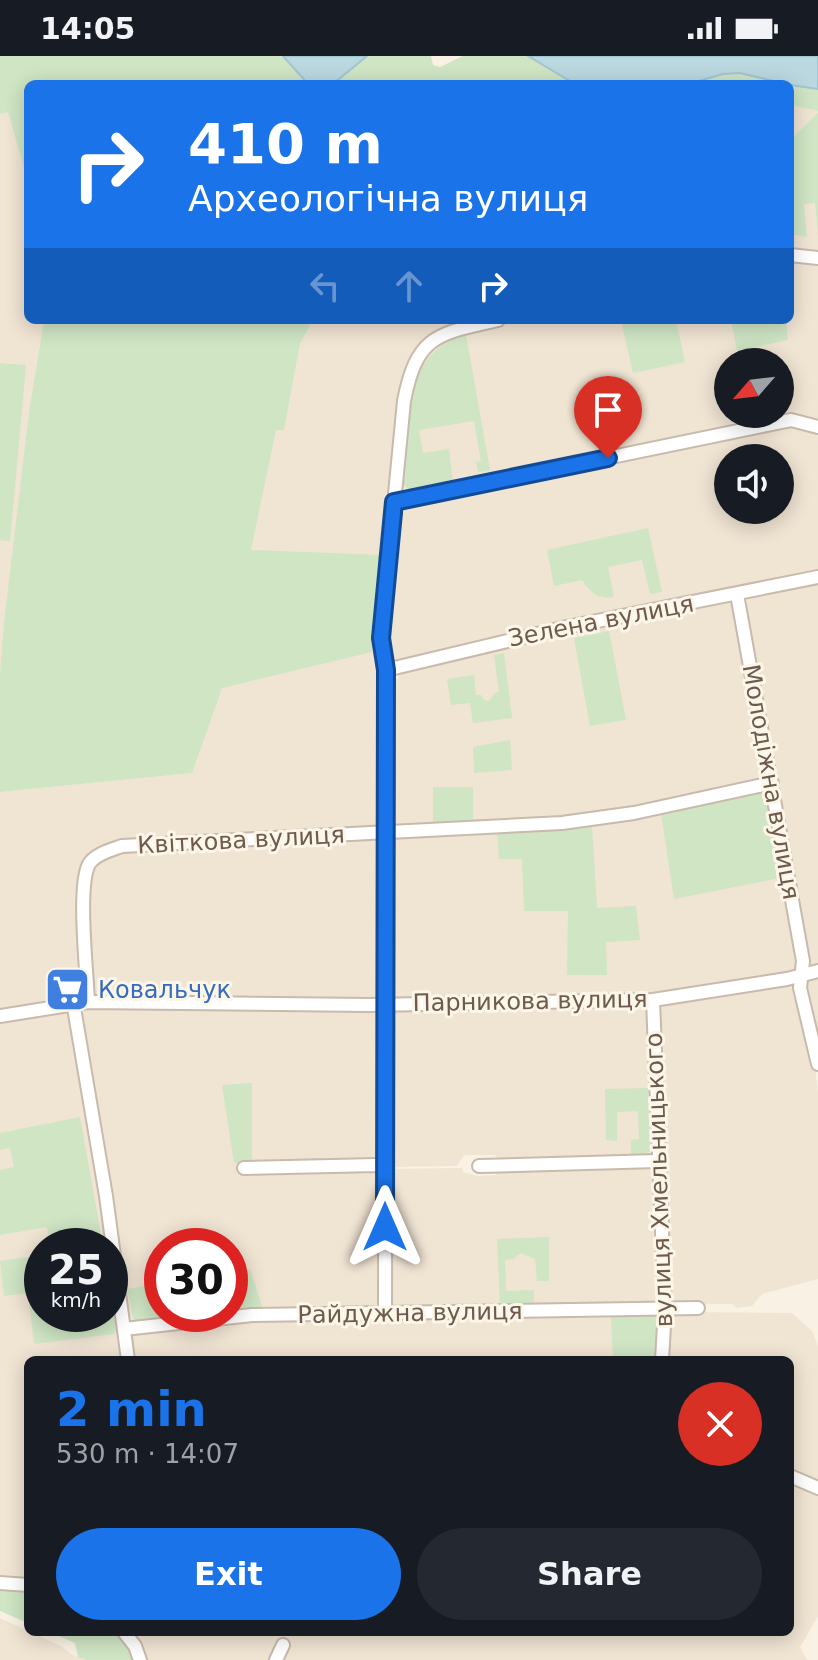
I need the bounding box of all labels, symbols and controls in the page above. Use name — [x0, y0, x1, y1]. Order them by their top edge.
text: 14:05 — [40, 11, 136, 46]
text: 410 m — [188, 111, 383, 176]
icon: right — [56, 112, 160, 216]
text: Археологічна вулиця — [188, 178, 588, 219]
icon: left — [303, 264, 347, 308]
icon: ahead — [387, 264, 431, 308]
icon: right — [471, 264, 515, 308]
north arrow — [714, 348, 794, 428]
map controls — [714, 348, 794, 524]
pin — [574, 376, 642, 458]
icon: arrive — [586, 388, 630, 432]
button: sound — [714, 444, 794, 524]
street label: Зелена вулиця — [506, 589, 696, 653]
street label: Молодіжна вулиця — [737, 662, 805, 902]
street label: Квіткова вулиця — [137, 821, 345, 859]
supermarket icon: Ковальчук — [43, 966, 91, 1014]
place label: Ковальчук — [98, 976, 231, 1004]
street label: Парникова вулиця — [412, 985, 648, 1017]
street label: вулиця Хмельницького — [640, 1032, 678, 1328]
position arrow — [343, 1185, 427, 1269]
speed limit sign: 30 — [144, 1228, 248, 1332]
text: 25 — [48, 1247, 104, 1293]
text: km/h — [51, 1288, 101, 1312]
street label: Райдужна вулиця — [297, 1297, 523, 1329]
text: 2 min — [56, 1381, 207, 1437]
button: close — [678, 1382, 762, 1466]
text: 530 m · 14:07 — [56, 1439, 239, 1469]
button: Exit — [56, 1528, 401, 1620]
button: Share — [417, 1528, 762, 1620]

